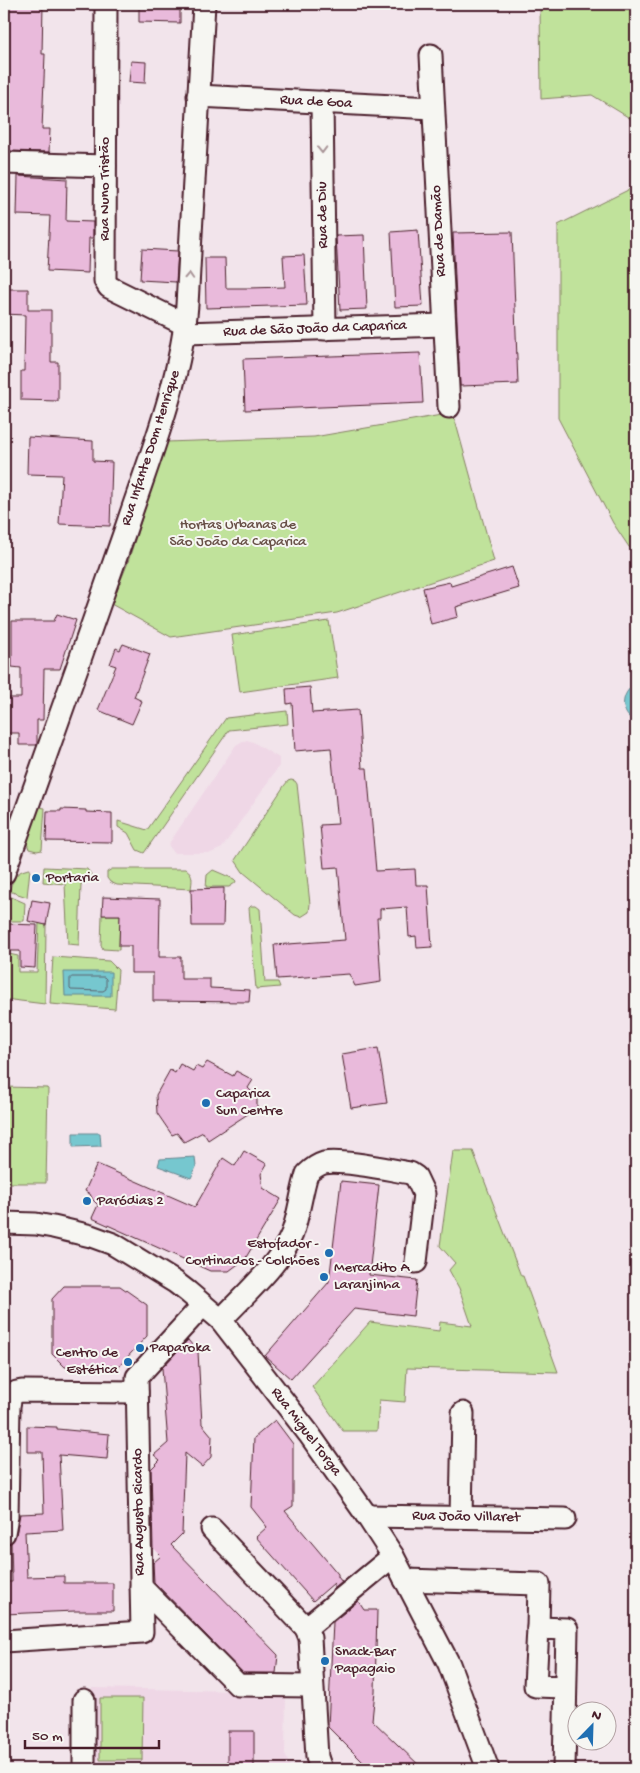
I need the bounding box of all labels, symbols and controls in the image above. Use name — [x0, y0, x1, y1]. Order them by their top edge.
street label: Rua de Goa — [279, 91, 353, 113]
street label: Rua Nuno Tristão — [96, 137, 114, 241]
one-way arrow — [317, 147, 327, 155]
street label: Rua de Diu — [313, 181, 333, 249]
street label: Rua de Damão — [428, 185, 450, 277]
one-way arrow — [183, 272, 194, 280]
street label: Rua de São João da Caparica — [223, 317, 408, 341]
street label: Rua Infante Dom Henrique — [117, 368, 185, 528]
park label: Hortas Urbanas de São João da Caparica — [170, 516, 307, 551]
place label: Portaria — [45, 869, 99, 887]
marker: Portaria — [30, 872, 42, 884]
place label: Caparica Sun Centre — [216, 1085, 283, 1120]
marker: Caparica Sun Centre — [200, 1097, 212, 1109]
place label: Paródias 2 — [96, 1192, 164, 1210]
marker: Paródias 2 — [81, 1195, 93, 1207]
place label: Estofador - Cortinados - Colchões — [186, 1235, 319, 1270]
marker: Estofador - Cortinados - Colchões — [323, 1247, 335, 1259]
place label: Mercadito A Laranjinha — [334, 1259, 410, 1294]
marker: Mercadito A Laranjinha — [318, 1271, 330, 1283]
place label: Paparoka — [149, 1339, 211, 1357]
marker: Paparoka — [134, 1342, 146, 1354]
place label: Centro de Estética — [56, 1344, 119, 1379]
marker: Centro de Estética — [122, 1356, 134, 1368]
street label: Rua Miguel Torga — [267, 1384, 346, 1480]
street label: Rua Augusto Ricardo — [129, 1448, 149, 1576]
street label: Rua João Villaret — [412, 1507, 522, 1527]
place label: Snack-Bar Papagaio — [334, 1643, 397, 1678]
marker: Snack-Bar Papagaio — [319, 1655, 331, 1667]
north arrow — [568, 1700, 618, 1750]
text: N — [589, 1707, 604, 1726]
scale bar — [25, 1718, 159, 1750]
text: 50 m — [32, 1728, 63, 1746]

